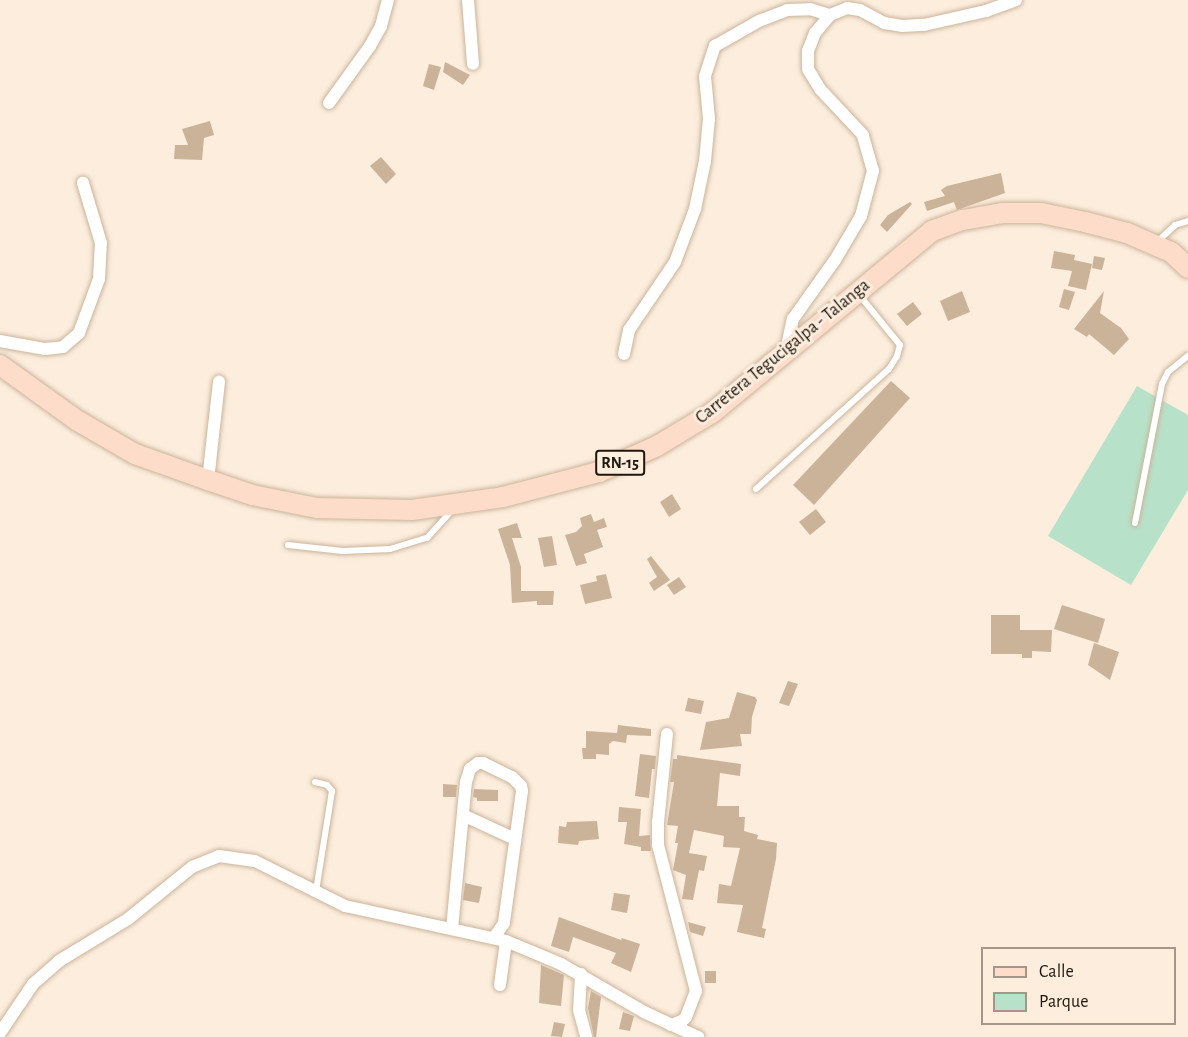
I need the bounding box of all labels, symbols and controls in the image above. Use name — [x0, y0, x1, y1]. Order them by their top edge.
street label: Carretera Tegucigalpa - Talanga — [692, 275, 874, 429]
road number: RN-15 — [594, 450, 646, 476]
legend — [981, 947, 1176, 1025]
text: Calle — [1039, 963, 1074, 981]
text: Parque — [1039, 993, 1088, 1011]

